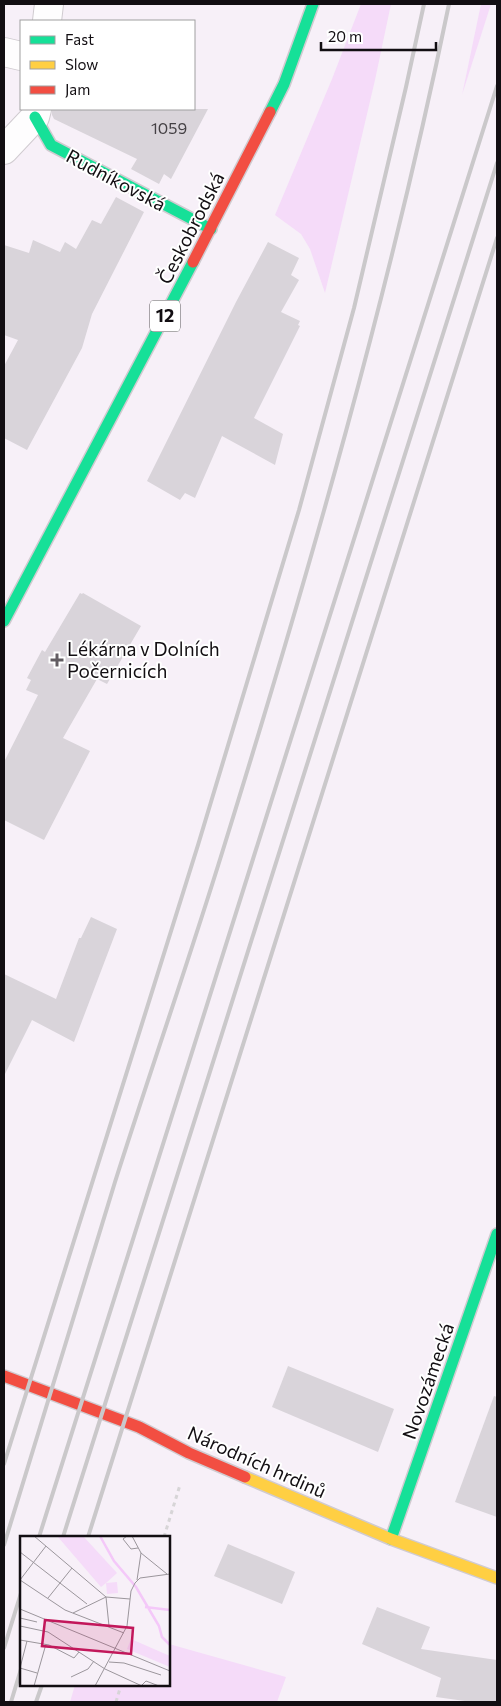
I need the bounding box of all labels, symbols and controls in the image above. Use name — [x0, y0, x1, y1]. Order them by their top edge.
legend — [20, 20, 195, 110]
scale bar — [321, 20, 436, 52]
text: 20 m — [328, 27, 362, 45]
text: Fast — [65, 30, 94, 48]
text: Slow — [65, 55, 98, 73]
text: Jam — [65, 80, 90, 98]
house number: 1059 — [151, 118, 187, 137]
street label: Rudníkovská — [63, 144, 170, 215]
street label: Českobrodská — [152, 168, 229, 288]
road number: 12 — [150, 300, 180, 332]
place label: Lékárna v Dolních Počernicích — [67, 637, 220, 682]
marker: Lékárna v Dolních Počernicích — [51, 654, 63, 666]
street label: Novozámecká — [397, 1320, 458, 1442]
street label: Národních hrdinů — [184, 1421, 330, 1502]
inset map — [20, 1536, 170, 1686]

